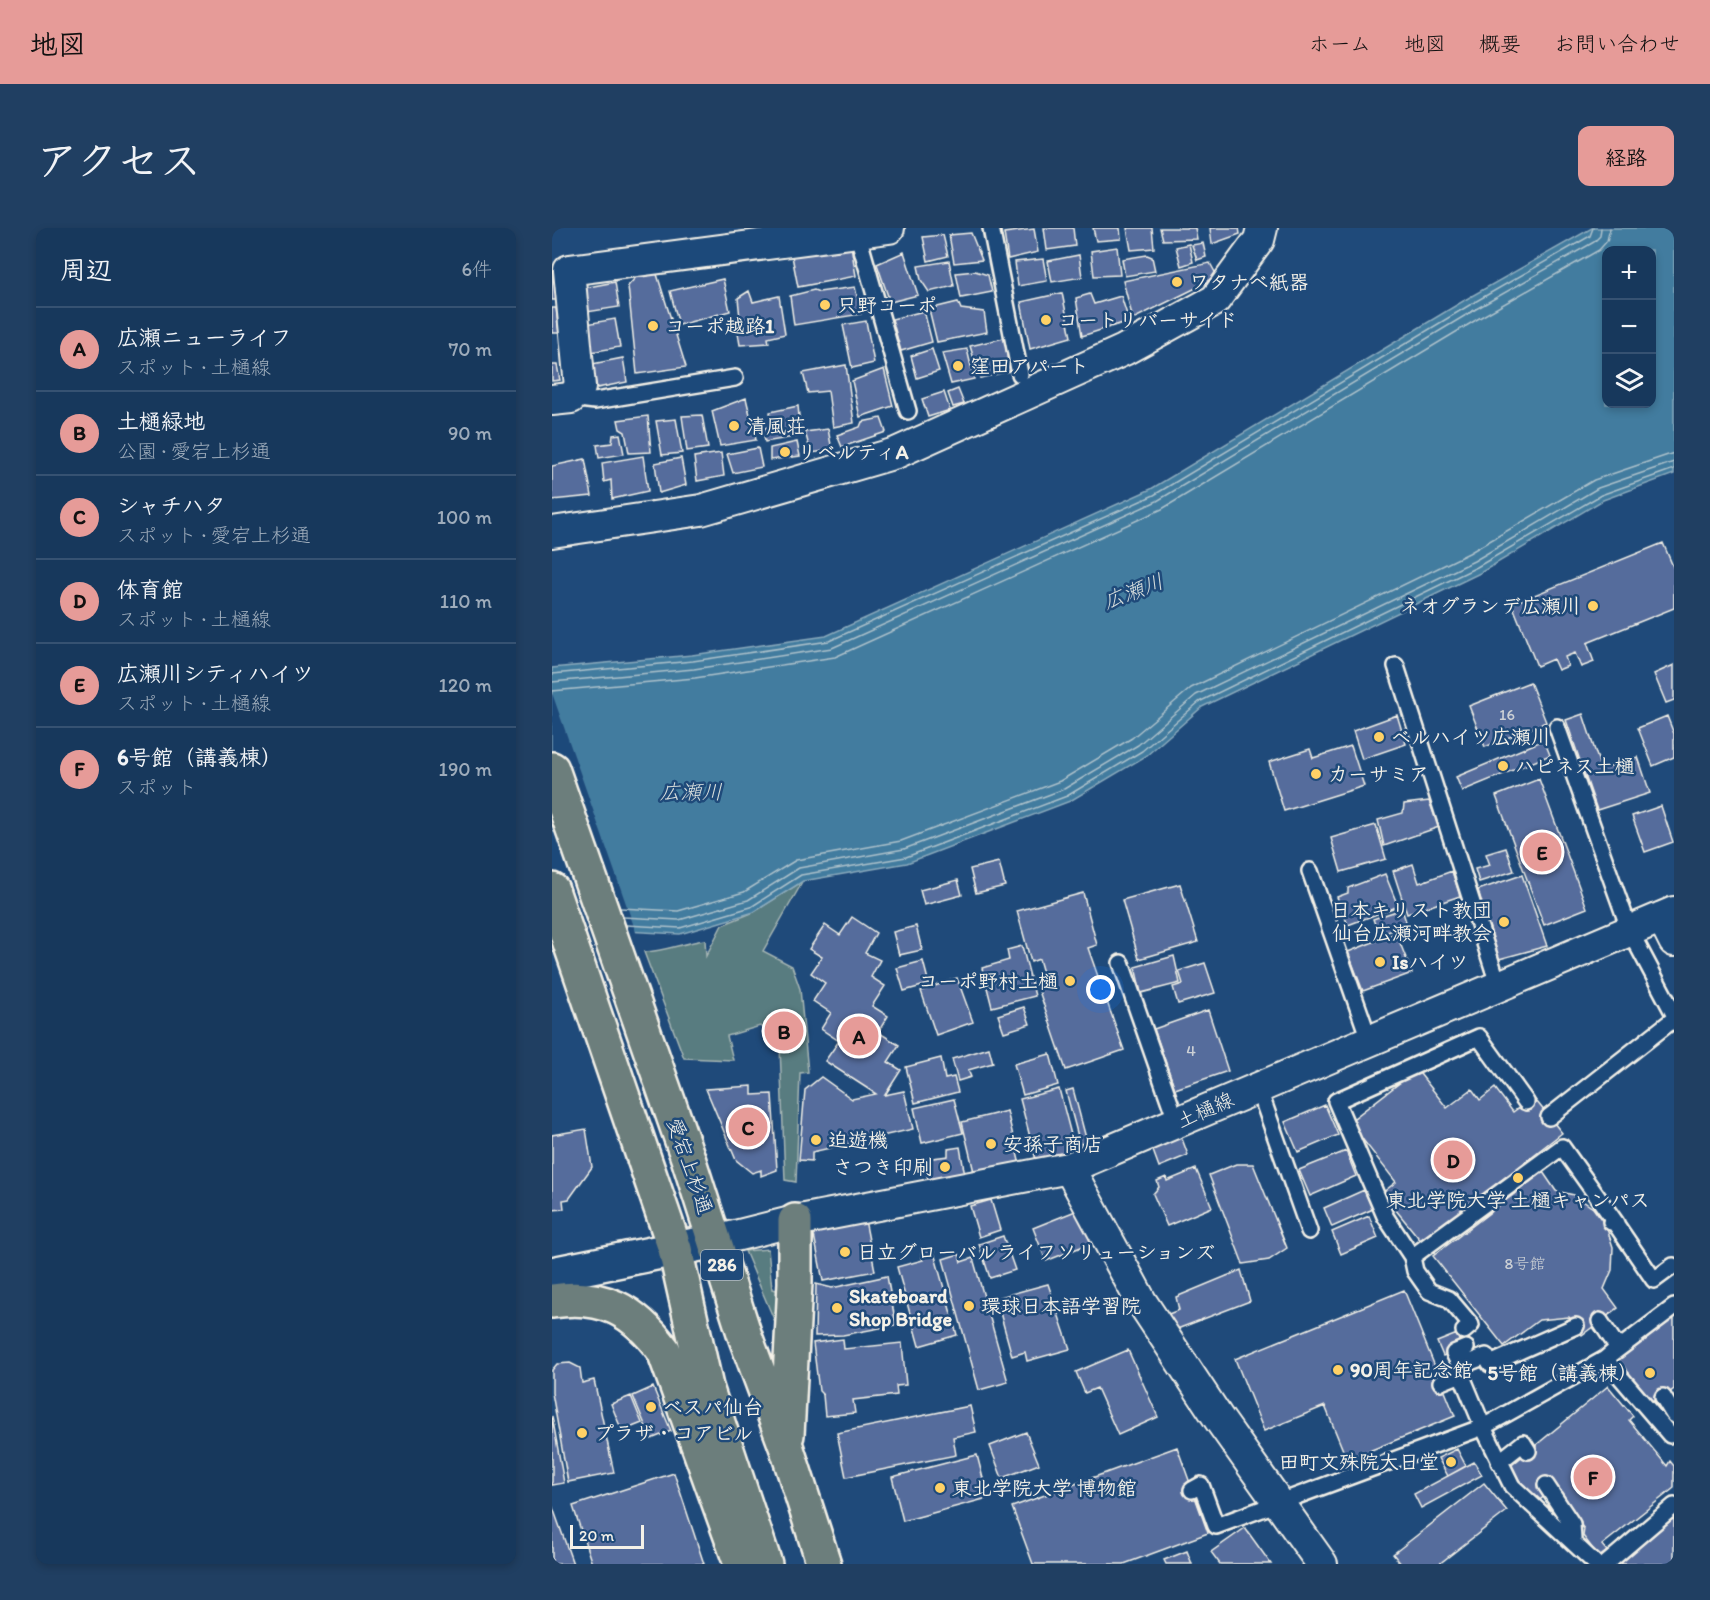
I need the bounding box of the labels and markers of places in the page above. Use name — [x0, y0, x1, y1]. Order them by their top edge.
place label: ワタナベ紙器 — [1189, 270, 1309, 294]
marker: ワタナベ紙器 — [1170, 275, 1184, 289]
place label: 只野コーポ — [837, 293, 937, 317]
marker: 只野コーポ — [818, 298, 832, 312]
place label: コートリバーサイド — [1058, 308, 1238, 332]
marker: コートリバーサイド — [1039, 313, 1053, 327]
place label: コーポ越路1 — [665, 314, 775, 338]
marker: コーポ越路1 — [646, 319, 660, 333]
place label: 窪田アパート — [970, 354, 1089, 378]
marker: 窪田アパート — [951, 359, 965, 373]
place label: 清風荘 — [746, 414, 806, 438]
marker: 清風荘 — [727, 419, 741, 433]
place label: リベルティA — [797, 440, 909, 464]
marker: リベルティA — [778, 445, 792, 459]
place label: ネオグランデ広瀬川 — [1400, 594, 1581, 618]
marker: ネオグランデ広瀬川 — [1586, 599, 1600, 613]
place label: ベルハイツ広瀬川 — [1391, 725, 1551, 749]
marker: ベルハイツ広瀬川 — [1372, 730, 1386, 744]
place label: ハピネス土樋 — [1515, 754, 1635, 778]
marker: ハピネス土樋 — [1496, 759, 1510, 773]
place label: カーサミア — [1328, 762, 1429, 786]
marker: カーサミア — [1309, 767, 1323, 781]
pin: E — [1522, 830, 1562, 874]
place label: 日本キリスト教団 仙台広瀬河畔教会 — [1330, 898, 1492, 945]
marker: 日本キリスト教団 仙台広瀬河畔教会 — [1497, 915, 1511, 929]
place label: Isハイツ — [1392, 950, 1468, 974]
marker: Isハイツ — [1373, 955, 1387, 969]
place label: コーポ野村土樋 — [918, 969, 1058, 993]
marker: コーポ野村土樋 — [1063, 974, 1077, 988]
pin: B — [764, 1008, 804, 1054]
pin: A — [840, 1014, 878, 1058]
pin: C — [728, 1104, 768, 1150]
place label: 迫遊機 — [828, 1128, 888, 1152]
place label: 安孫子商店 — [1003, 1132, 1103, 1156]
marker: 迫遊機 — [809, 1133, 823, 1147]
marker: 安孫子商店 — [984, 1137, 998, 1151]
pin: D — [1434, 1138, 1472, 1182]
place label: さつき印刷 — [833, 1155, 933, 1179]
marker: さつき印刷 — [938, 1160, 952, 1174]
marker: 東北学院大学 土樋キャンパス — [1511, 1171, 1525, 1185]
place label: 東北学院大学 土樋キャンパス — [1386, 1188, 1650, 1212]
place label: 日立グローバルライフソリューションズ — [857, 1240, 1215, 1264]
marker: 日立グローバルライフソリューションズ — [838, 1245, 852, 1259]
place label: Skateboard Shop Bridge — [849, 1284, 952, 1332]
place label: 環球日本語学習院 — [981, 1294, 1141, 1318]
marker: 環球日本語学習院 — [962, 1299, 976, 1313]
marker: Skateboard Shop Bridge — [830, 1301, 844, 1315]
place label: 90周年記念館 — [1350, 1358, 1473, 1382]
place label: 5号館（講義棟） — [1488, 1361, 1638, 1385]
marker: 90周年記念館 — [1331, 1363, 1345, 1377]
marker: 5号館（講義棟） — [1643, 1366, 1657, 1380]
place label: ベスパ仙台 — [663, 1395, 763, 1419]
marker: ベスパ仙台 — [644, 1400, 658, 1414]
place label: プラザ・コアビル — [594, 1421, 754, 1445]
marker: プラザ・コアビル — [575, 1426, 589, 1440]
place label: 田町文殊院大日堂 — [1279, 1450, 1439, 1474]
pin: F — [1574, 1454, 1612, 1500]
marker: 田町文殊院大日堂 — [1444, 1455, 1458, 1469]
place label: 東北学院大学 博物館 — [952, 1476, 1137, 1500]
marker: 東北学院大学 博物館 — [933, 1481, 947, 1495]

